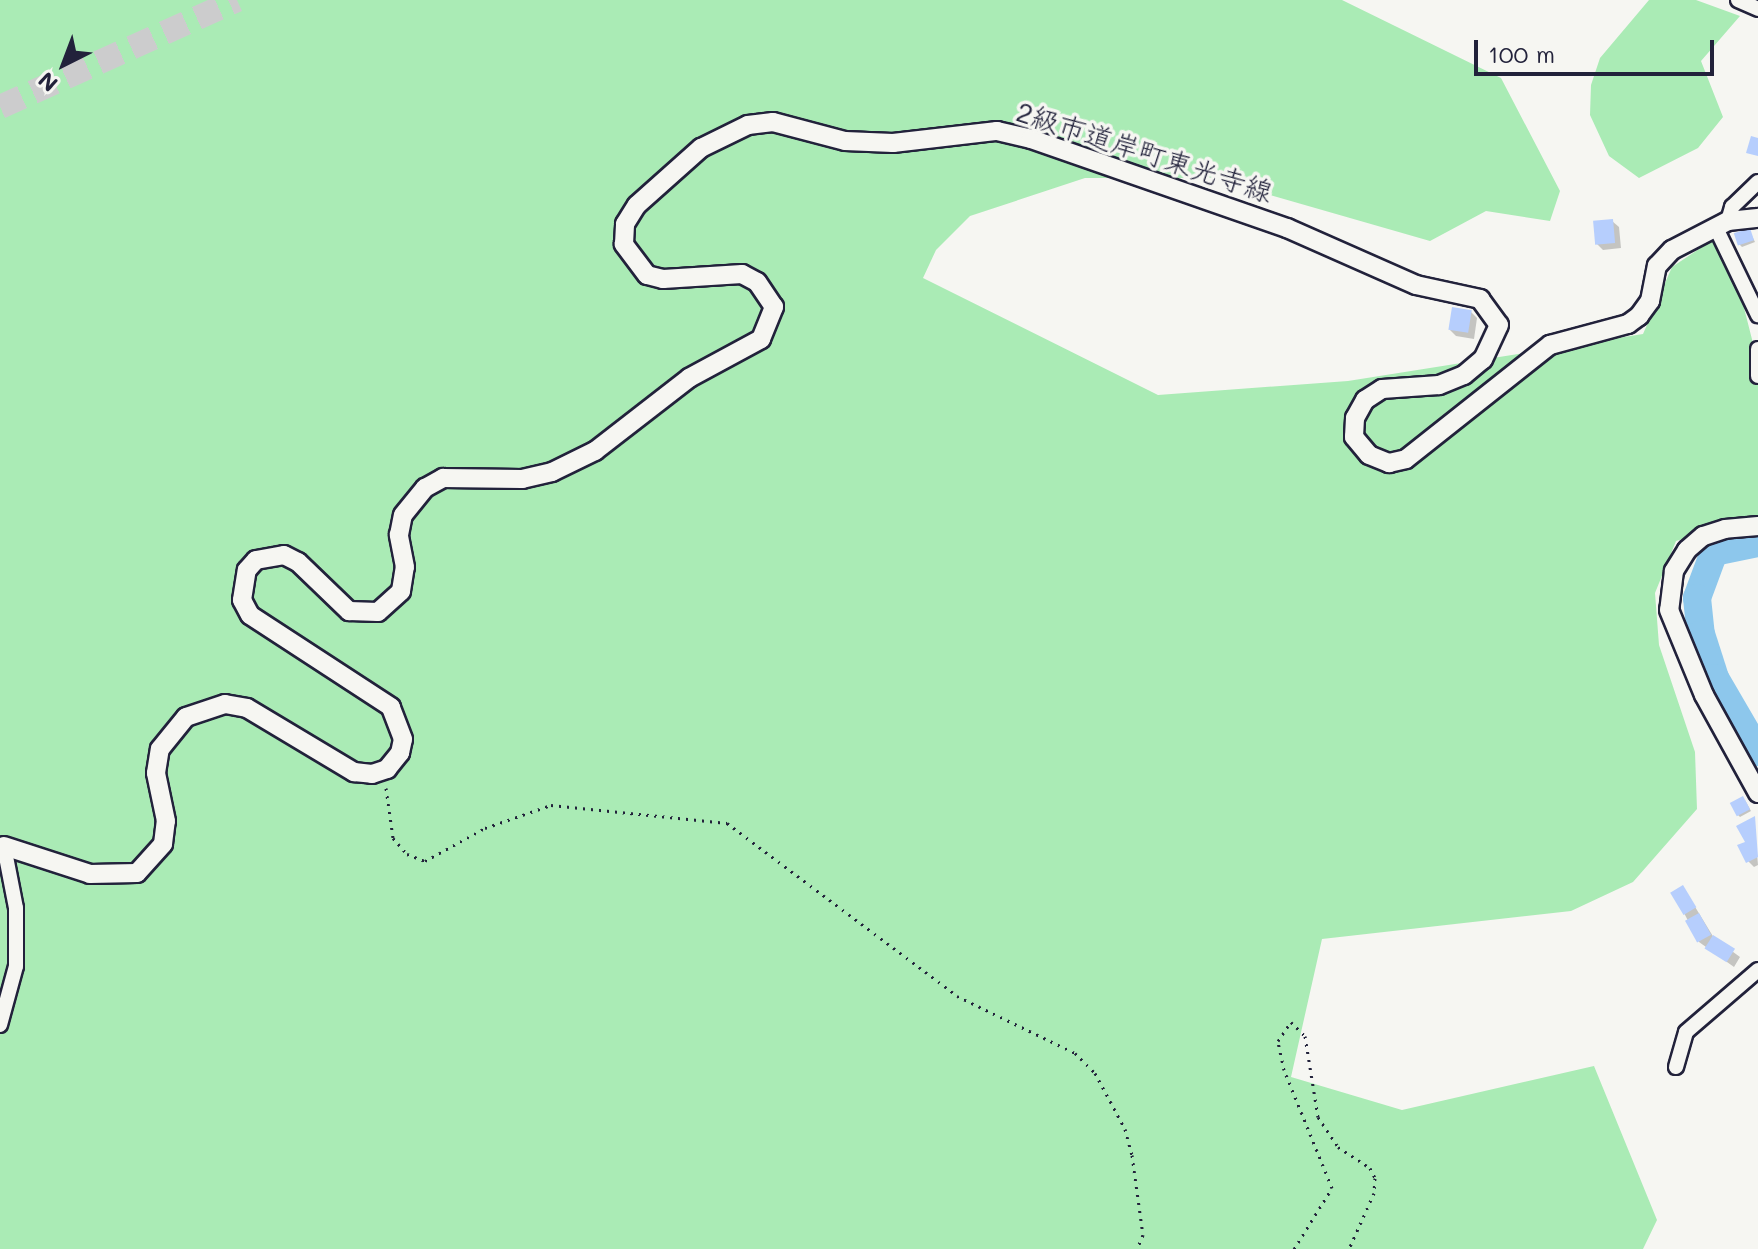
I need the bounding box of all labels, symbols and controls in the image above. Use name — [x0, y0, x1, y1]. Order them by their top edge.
north arrow — [24, 24, 104, 104]
scale bar — [1478, 24, 1718, 74]
text: 100 m — [1488, 38, 1555, 69]
text: N — [32, 66, 64, 99]
street label: 2級市道岸町東光寺線 — [1013, 94, 1277, 208]

